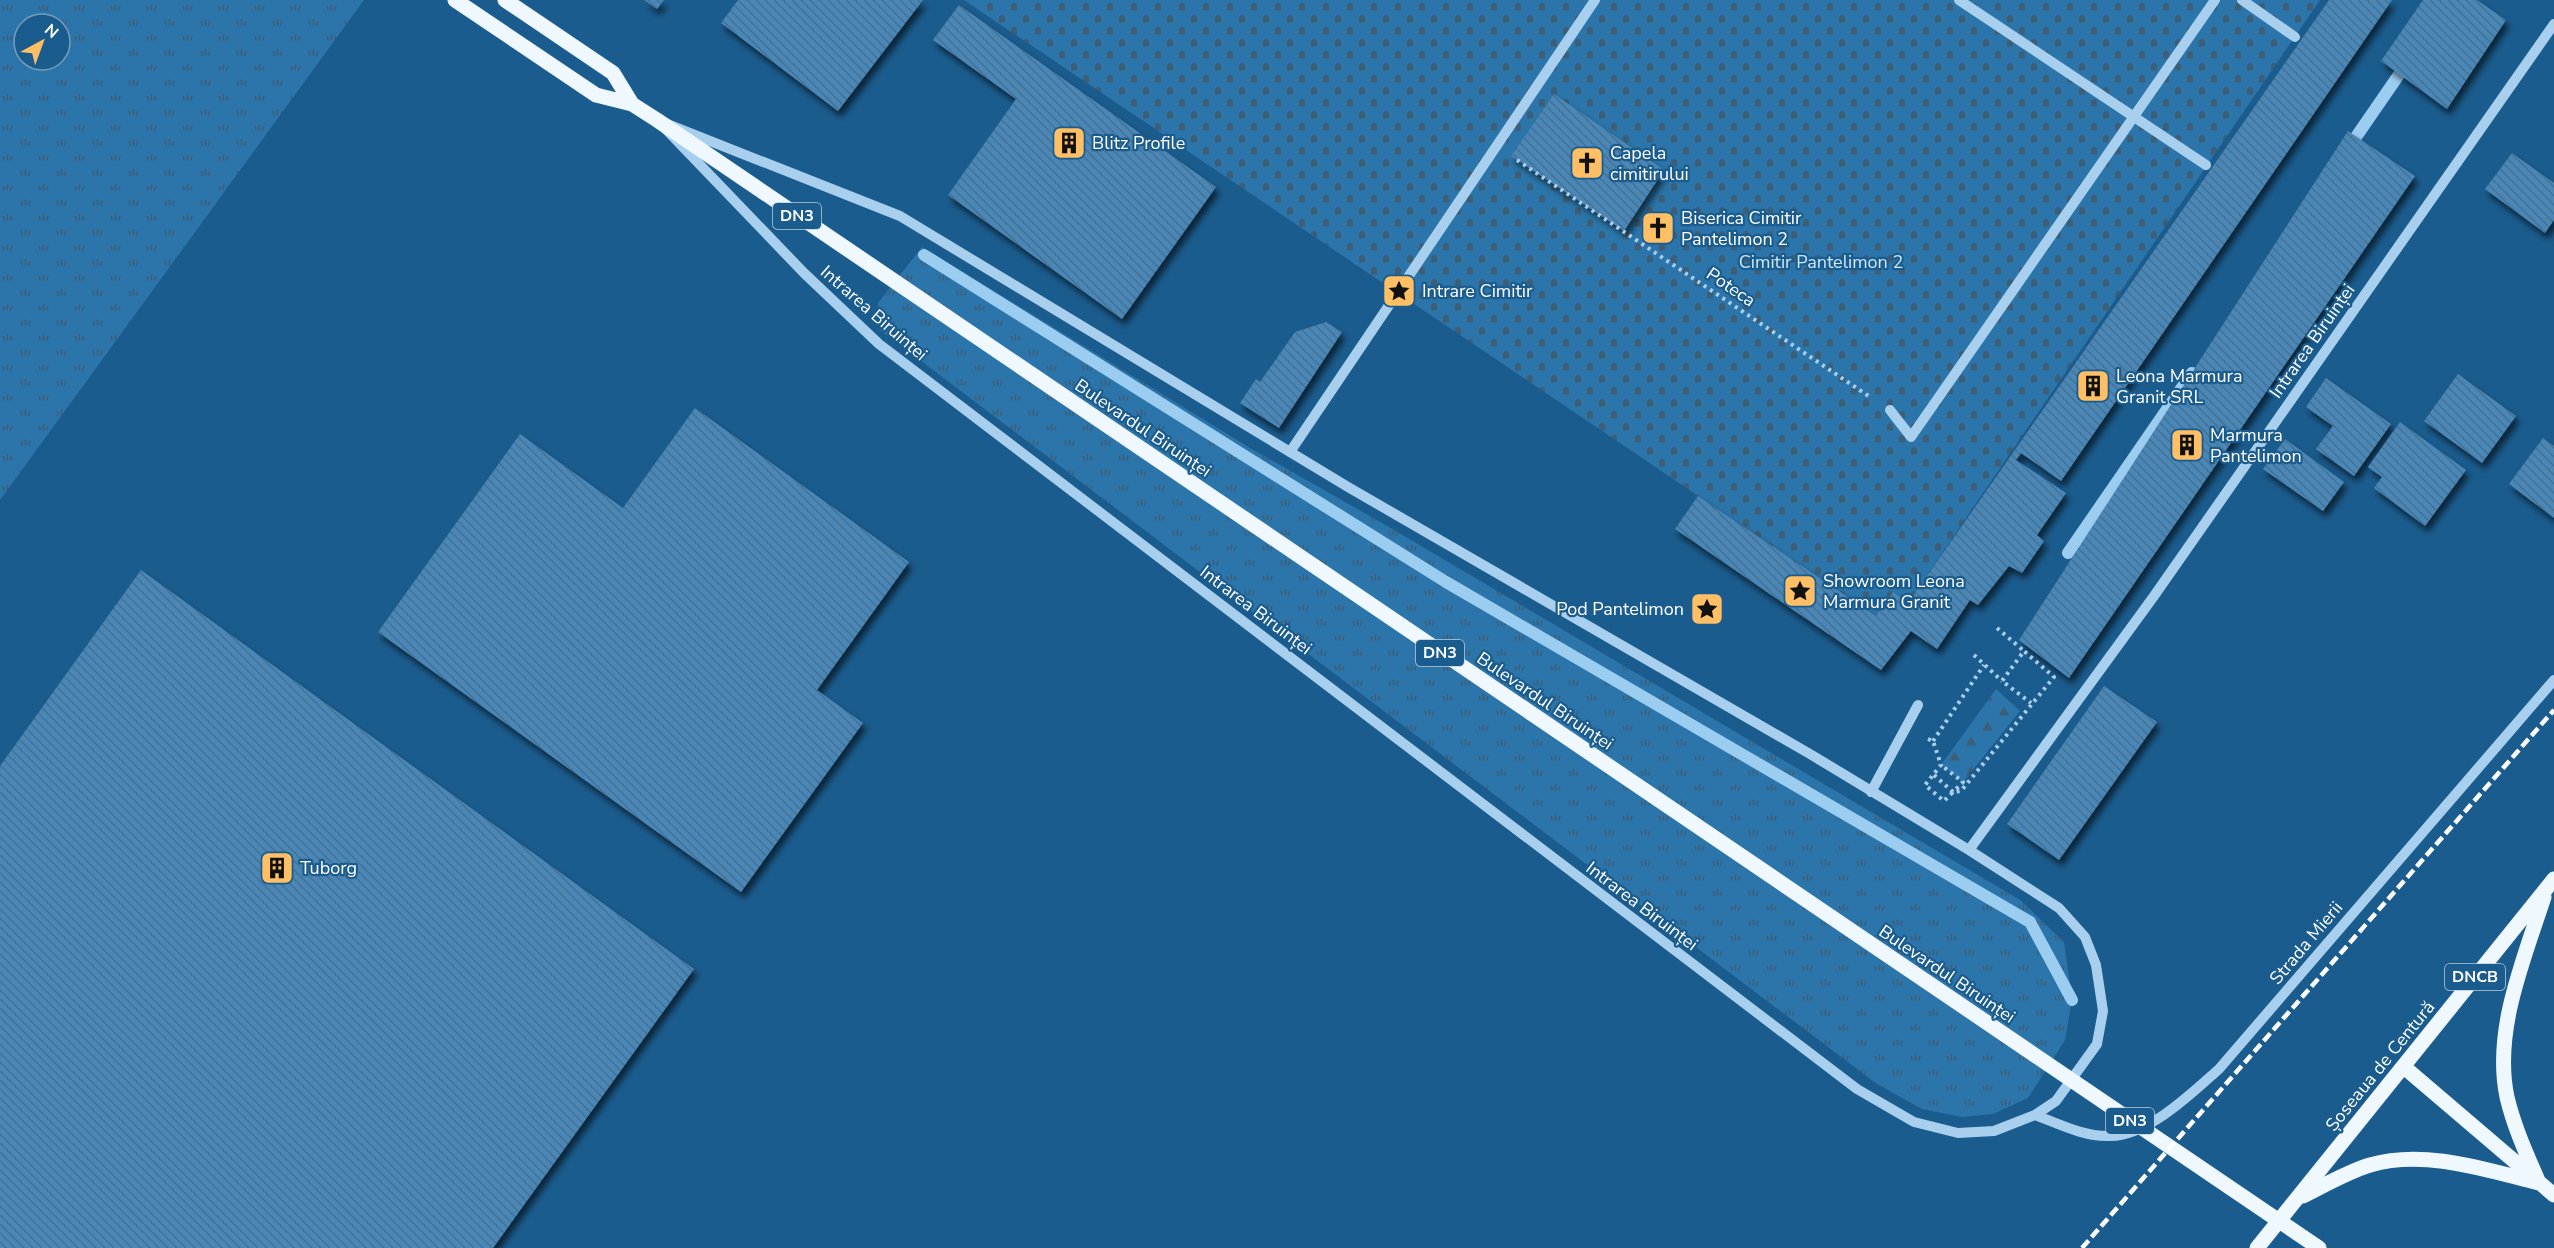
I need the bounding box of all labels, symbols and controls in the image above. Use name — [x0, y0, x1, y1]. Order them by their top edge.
north arrow — [12, 12, 72, 72]
text: N — [39, 19, 63, 44]
building icon: Blitz Profile — [1051, 125, 1087, 161]
place label: Blitz Profile — [1092, 131, 1185, 155]
place label: Capela cimitirului — [1610, 141, 1689, 186]
church icon: Capela cimitirului — [1569, 145, 1605, 181]
road number: DN3 — [773, 203, 821, 229]
place label: Biserica Cimitir Pantelimon 2 — [1681, 206, 1802, 251]
church icon: Biserica Cimitir Pantelimon 2 — [1640, 210, 1676, 246]
park label: Cimitir Pantelimon 2 — [1739, 250, 1903, 274]
street label: Intrarea Biruinței — [815, 260, 933, 366]
street label: Poteca — [1702, 262, 1760, 312]
place icon: Intrare Cimitir — [1381, 273, 1417, 309]
place label: Intrare Cimitir — [1422, 279, 1533, 303]
street label: Intrarea Biruinței — [2264, 279, 2360, 403]
place label: Leona Marmura Granit SRL — [2116, 364, 2242, 409]
building icon: Leona Marmura Granit SRL — [2075, 368, 2111, 404]
street label: Bulevardul Biruinței — [1070, 373, 1216, 483]
place label: Marmura Pantelimon — [2210, 423, 2302, 468]
building icon: Marmura Pantelimon — [2169, 427, 2205, 463]
street label: Intrarea Biruinței — [1195, 560, 1317, 660]
place label: Showroom Leona Marmura Granit — [1823, 569, 1965, 614]
place icon: Showroom Leona Marmura Granit — [1782, 573, 1818, 609]
place icon: Pod Pantelimon — [1689, 591, 1725, 627]
place label: Pod Pantelimon — [1556, 597, 1684, 621]
road number: DN3 — [1416, 640, 1464, 666]
street label: Bulevardul Biruinței — [1472, 646, 1618, 756]
building icon: Tuborg — [259, 850, 295, 886]
place label: Tuborg — [300, 856, 357, 880]
street label: Intrarea Biruinței — [1581, 856, 1703, 956]
street label: Strada Mierii — [2264, 896, 2348, 990]
street label: Bulevardul Biruinței — [1874, 919, 2020, 1029]
road number: DNCB — [2445, 964, 2505, 990]
street label: Șoseaua de Centură — [2320, 996, 2440, 1136]
road number: DN3 — [2106, 1108, 2154, 1134]

